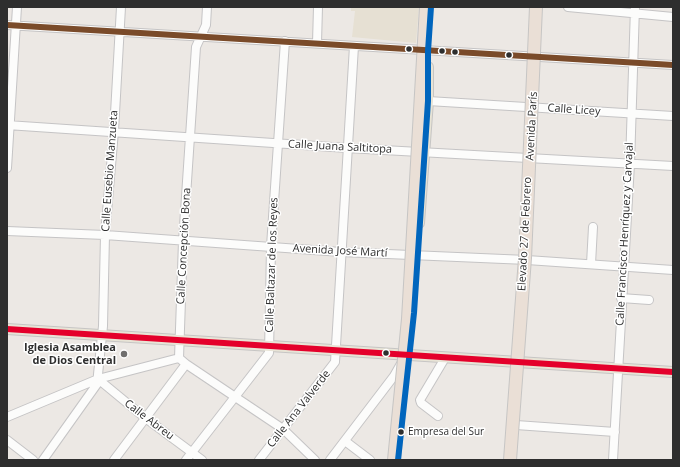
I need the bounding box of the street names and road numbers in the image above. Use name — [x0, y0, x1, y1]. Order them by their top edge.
street label: Avenida París — [524, 91, 540, 161]
street label: Calle Licey — [547, 102, 601, 118]
street label: Calle Eusebio Manzueta — [99, 110, 121, 232]
street label: Calle Juana Saltitopa — [288, 138, 392, 156]
street label: Calle Francisco Henríquez y Carvajal — [614, 142, 636, 326]
street label: Elevado 27 de Febrero — [515, 177, 535, 291]
street label: Calle Concepción Bona — [174, 187, 194, 305]
street label: Calle Baltazar de los Reyes — [263, 197, 281, 333]
street label: Avenida José Martí — [292, 242, 388, 260]
street label: Calle Ana Valverde — [265, 368, 333, 450]
street label: Calle Abreu — [122, 397, 176, 443]

